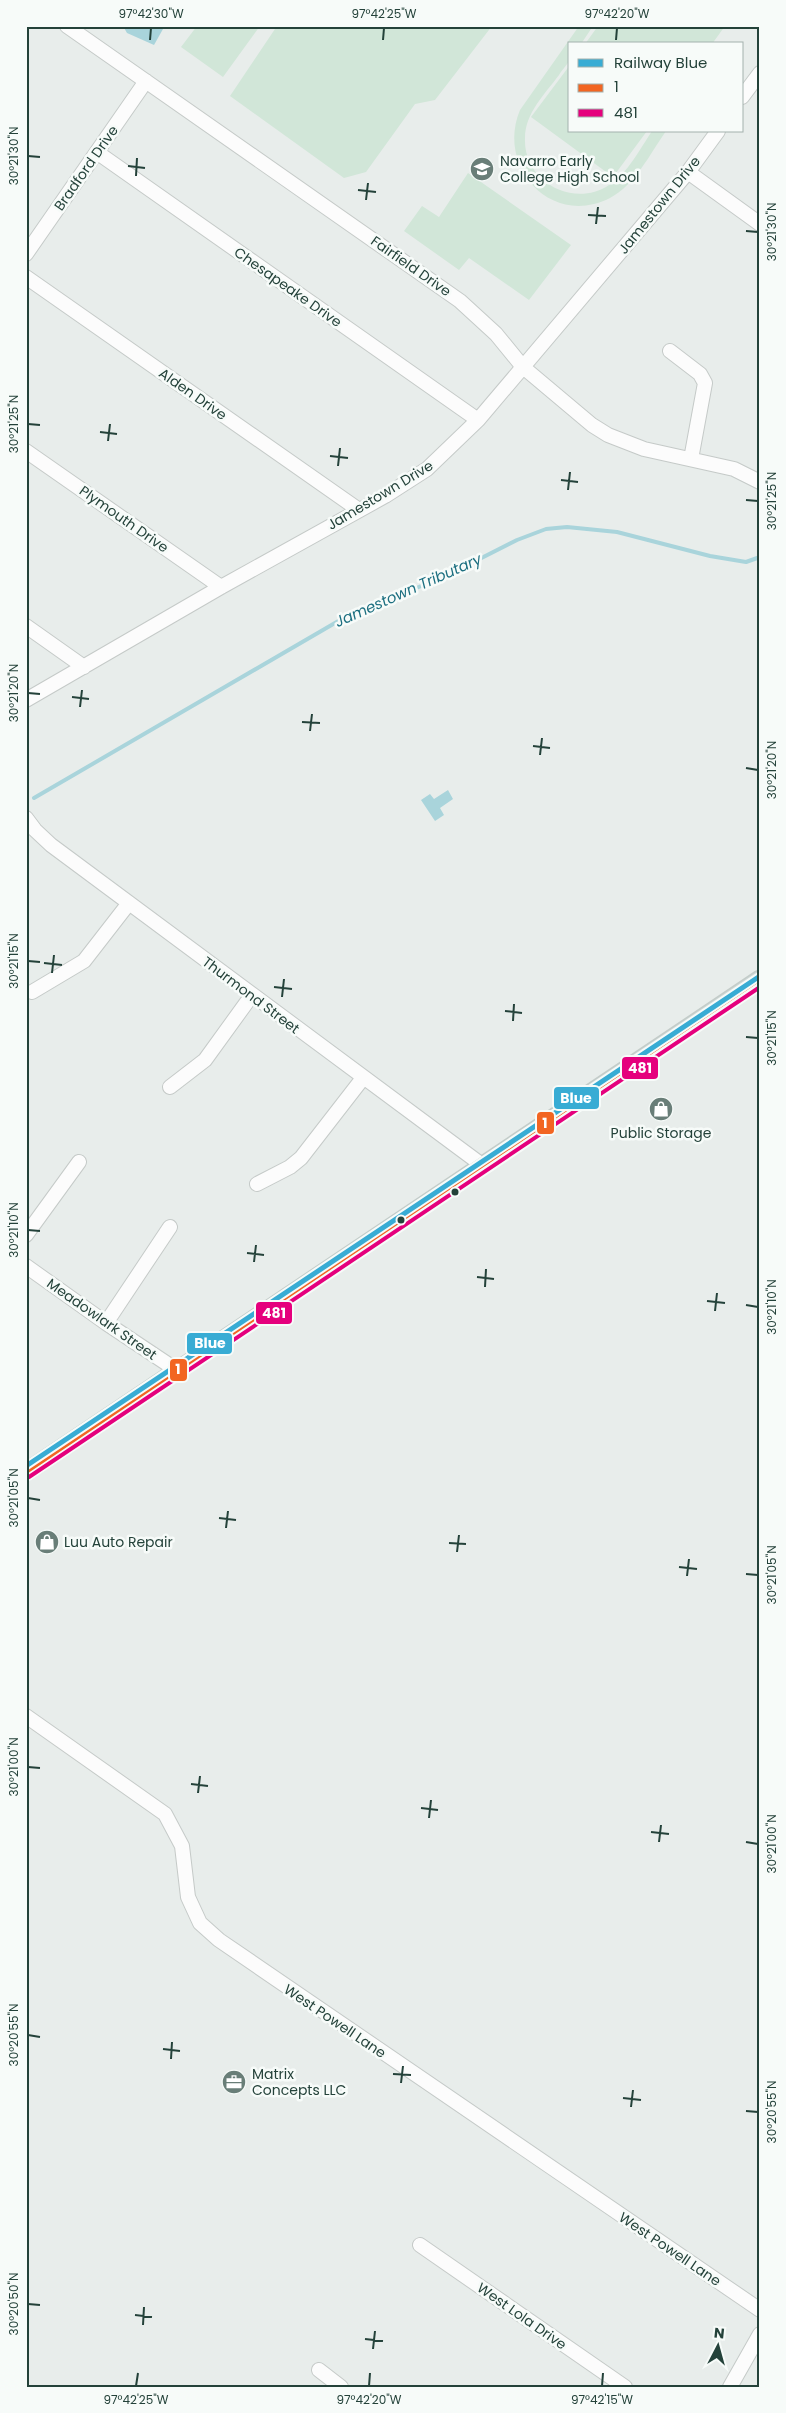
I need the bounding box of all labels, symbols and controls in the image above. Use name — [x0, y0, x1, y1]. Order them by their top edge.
text: 97°42'30"W — [118, 5, 184, 22]
text: 97°42'25"W — [351, 5, 417, 22]
text: 97°42'20"W — [584, 5, 650, 22]
legend — [568, 42, 744, 132]
text: Railway Blue — [614, 52, 707, 73]
text: 1 — [614, 76, 619, 97]
text: 481 — [614, 102, 638, 123]
street label: Bradford Drive — [49, 121, 123, 215]
text: 30°21'30"N — [5, 127, 22, 185]
place label: Navarro Early College High School — [500, 151, 640, 187]
street label: Jamestown Drive — [613, 152, 705, 258]
school or university icon: Navarro Early College High School — [469, 156, 495, 182]
text: 30°21'30"N — [763, 203, 780, 261]
street label: Fairfield Drive — [367, 231, 455, 301]
street label: Chesapeake Drive — [230, 242, 346, 332]
street label: Alden Drive — [155, 363, 231, 425]
text: 30°21'25"N — [5, 395, 22, 453]
street label: Jamestown Drive — [323, 455, 437, 535]
text: 30°21'25"N — [763, 472, 780, 530]
street label: Plymouth Drive — [75, 481, 173, 557]
water label: Jamestown Tributary — [331, 548, 485, 632]
text: 30°21'20"N — [5, 664, 22, 722]
text: 30°21'20"N — [763, 741, 780, 799]
text: 30°21'15"N — [5, 933, 22, 989]
street label: Thurmond Street — [198, 952, 304, 1038]
text: 30°21'15"N — [763, 1010, 780, 1066]
line badge: 481 — [621, 1056, 659, 1080]
text: 481 — [628, 1058, 652, 1078]
line badge: Blue — [553, 1086, 600, 1110]
text: Blue — [560, 1088, 592, 1108]
shop icon: Public Storage — [648, 1096, 674, 1122]
line badge: 1 — [536, 1111, 555, 1135]
text: 1 — [542, 1113, 548, 1133]
place label: Public Storage — [611, 1123, 712, 1143]
unlabelled marker — [450, 1187, 460, 1197]
text: 30°21'10"N — [5, 1202, 22, 1258]
unlabelled marker — [396, 1215, 406, 1225]
street label: Meadowlark Street — [43, 1273, 161, 1365]
text: 30°21'10"N — [763, 1279, 780, 1335]
line badge: 481 — [255, 1301, 293, 1325]
text: 481 — [262, 1303, 286, 1323]
line badge: Blue — [186, 1332, 233, 1355]
text: Blue — [194, 1333, 226, 1353]
line badge: 1 — [169, 1358, 188, 1382]
text: 1 — [175, 1359, 181, 1379]
text: 30°21'05"N — [5, 1468, 22, 1528]
shop icon: Luu Auto Repair — [34, 1529, 60, 1555]
place label: Luu Auto Repair — [64, 1532, 173, 1552]
text: 30°21'05"N — [763, 1545, 780, 1605]
text: 30°21'00"N — [5, 1737, 22, 1797]
text: 30°21'00"N — [763, 1814, 780, 1874]
street label: West Powell Lane — [280, 1979, 390, 2063]
text: 30°20'55"N — [5, 2004, 22, 2066]
place label: Matrix Concepts LLC — [252, 2064, 346, 2100]
office icon: Matrix Concepts LLC — [221, 2069, 247, 2095]
text: 30°20'55"N — [763, 2081, 780, 2143]
street label: West Powell Lane — [615, 2207, 725, 2291]
text: 30°20'50"N — [5, 2273, 22, 2335]
street label: West Lola Drive — [473, 2278, 571, 2355]
north arrow — [694, 2320, 744, 2370]
text: N — [713, 2323, 726, 2344]
text: 97°42'25"W — [103, 2391, 169, 2408]
text: 97°42'20"W — [336, 2391, 402, 2408]
text: 97°42'15"W — [571, 2391, 633, 2408]

